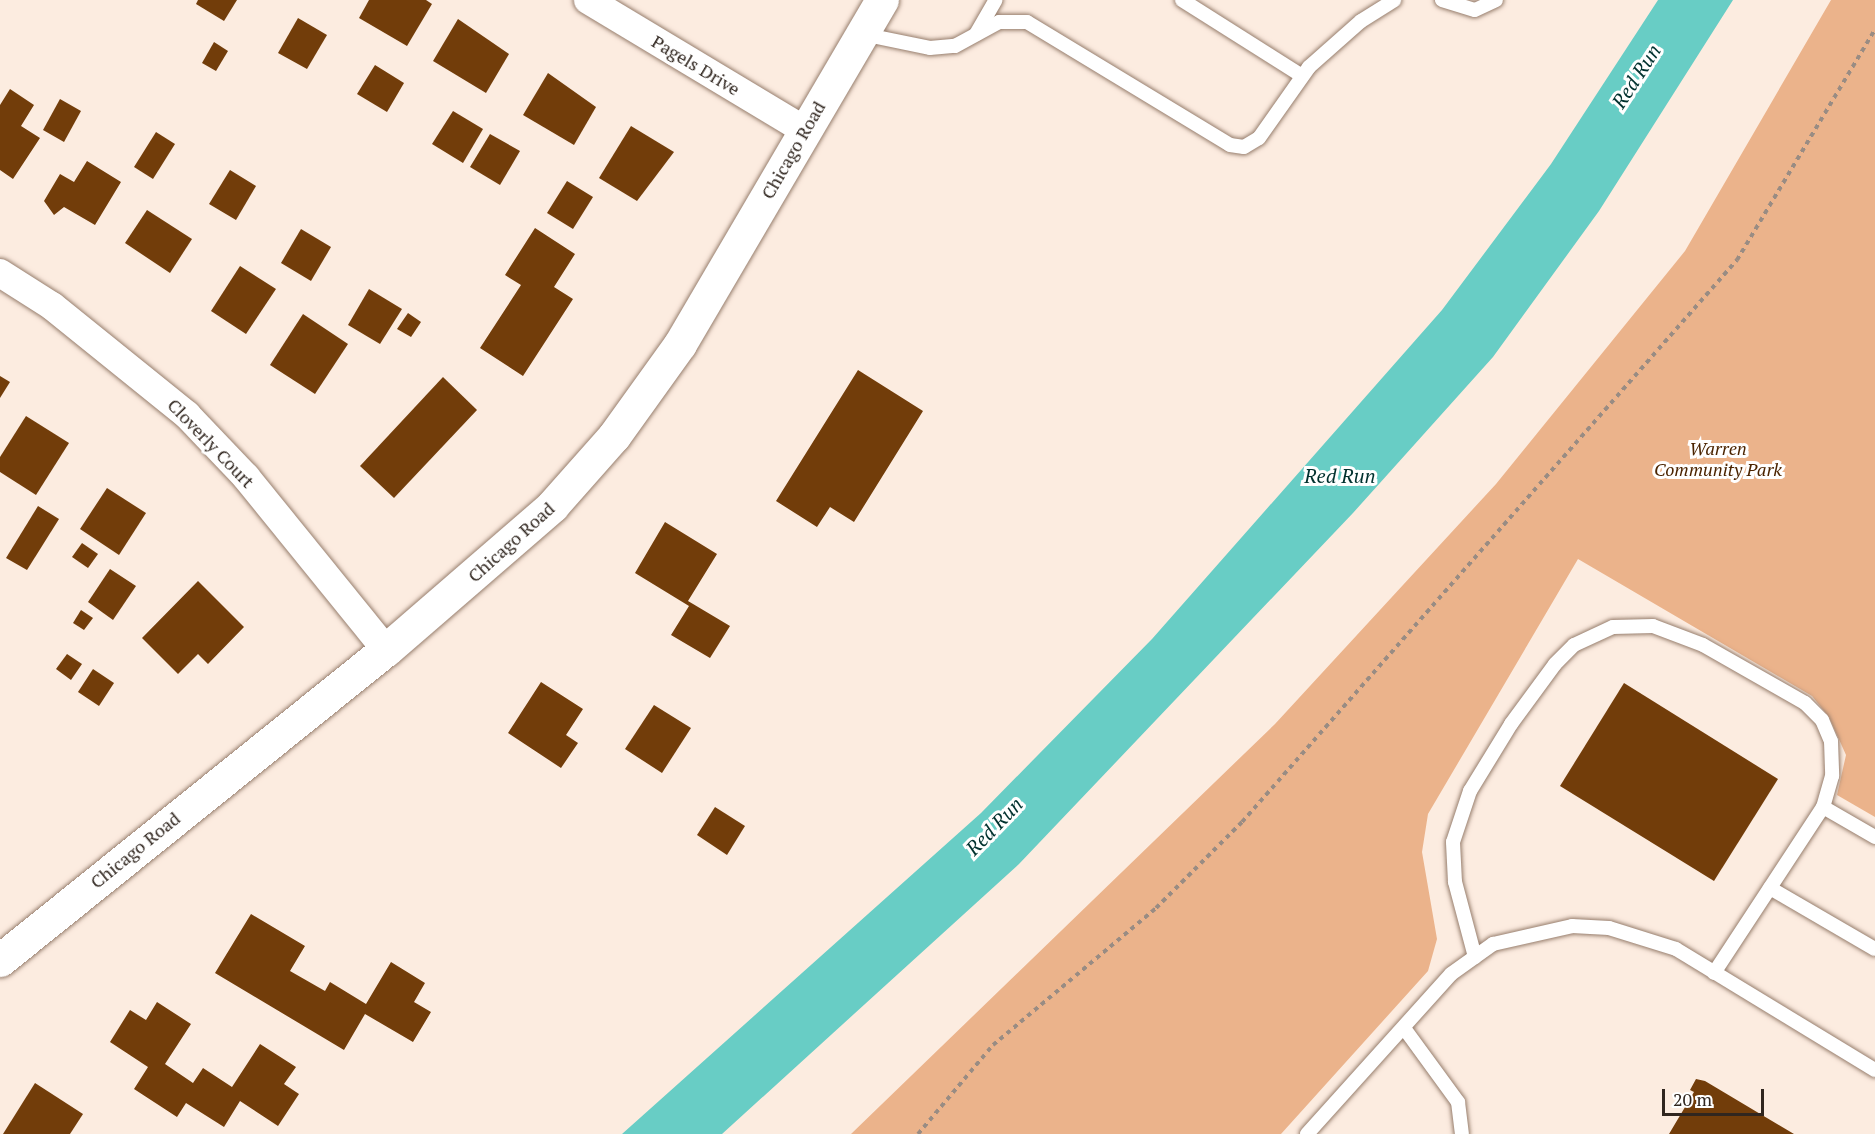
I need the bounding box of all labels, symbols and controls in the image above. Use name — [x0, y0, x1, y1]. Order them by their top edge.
street label: Pagels Drive — [648, 30, 744, 100]
water label: Red Run — [1607, 40, 1665, 112]
street label: Chicago Road — [756, 97, 830, 203]
street label: Cloverly Court — [163, 394, 259, 492]
park label: Warren Community Park — [1654, 438, 1782, 480]
water label: Red Run — [1304, 463, 1376, 487]
street label: Chicago Road — [463, 498, 559, 586]
water label: Red Run — [961, 792, 1027, 860]
street label: Chicago Road — [86, 807, 184, 893]
scale bar — [1665, 1077, 1767, 1115]
text: 20 m — [1673, 1087, 1712, 1111]

